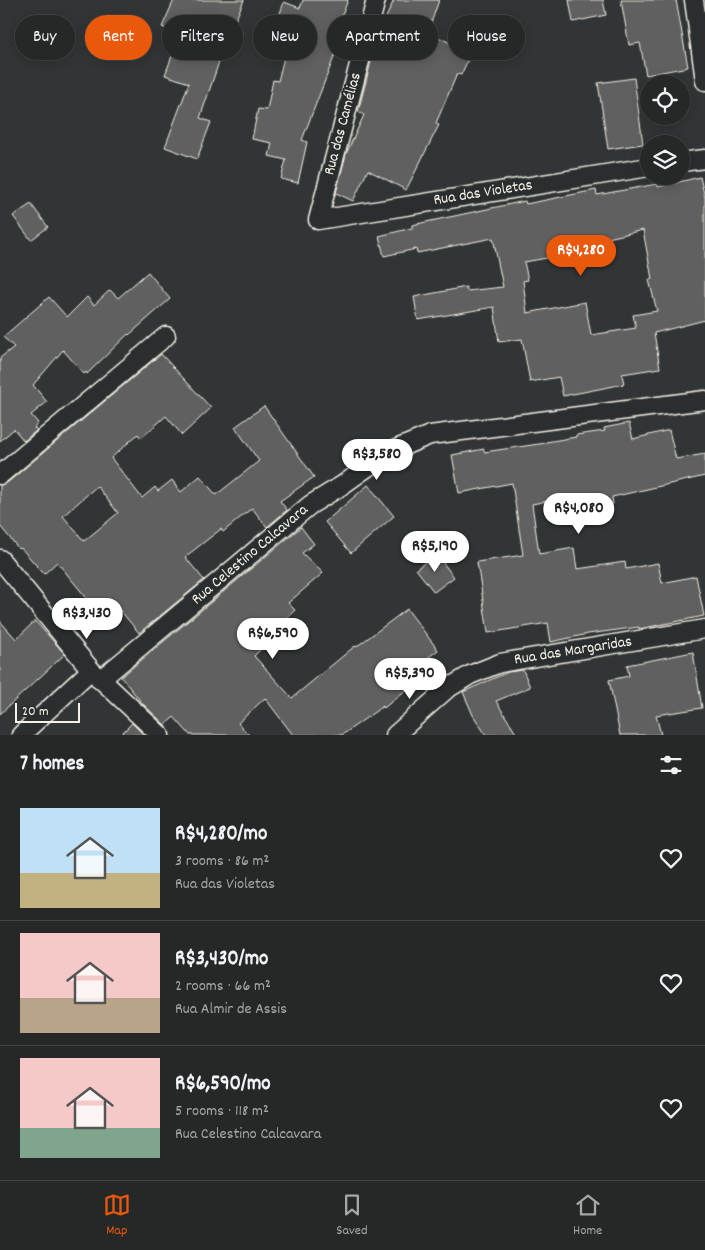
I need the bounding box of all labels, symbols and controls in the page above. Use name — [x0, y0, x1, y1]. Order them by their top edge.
chip: Buy — [15, 15, 75, 60]
chip: Rent — [85, 15, 152, 60]
chip: Filters — [162, 15, 243, 60]
chip: New — [253, 15, 317, 60]
chip: Apartment — [327, 15, 438, 60]
chip: House — [448, 15, 525, 60]
street label: Rua das Camélias — [318, 70, 368, 178]
map controls — [640, 75, 690, 185]
button: locate — [640, 75, 690, 125]
button: layers — [640, 135, 690, 185]
street label: Rua das Violetas — [432, 174, 534, 212]
pin: R$4,280 — [535, 234, 627, 277]
text: R$4,280 — [557, 239, 605, 262]
pin: R$3,580 — [331, 438, 423, 481]
text: R$3,580 — [353, 443, 401, 466]
pin: R$4,080 — [533, 492, 625, 535]
text: R$4,080 — [554, 497, 604, 520]
street label: Rua Celestino Calcavara — [187, 499, 314, 611]
pin: R$5,190 — [389, 530, 481, 573]
text: R$5,190 — [412, 535, 458, 558]
pin: R$3,430 — [41, 598, 133, 640]
text: R$3,430 — [63, 602, 111, 625]
pin: R$6,590 — [227, 618, 319, 660]
text: R$6,590 — [248, 622, 298, 645]
street label: Rua das Margaridas — [512, 630, 634, 672]
pin: R$5,390 — [364, 658, 456, 700]
text: R$5,390 — [385, 662, 435, 685]
scale bar — [15, 700, 80, 723]
text: 20 m — [22, 702, 49, 722]
text: 7 homes — [20, 750, 84, 780]
icon: filters — [657, 751, 685, 779]
text: R$4,280/mo — [175, 820, 267, 850]
icon: home — [60, 828, 120, 888]
icon: heart — [657, 844, 685, 872]
text: 3 rooms · 86 m² — [175, 850, 269, 873]
text: Rua das Violetas — [175, 873, 275, 896]
text: R$3,430/mo — [175, 945, 268, 975]
icon: home — [60, 953, 120, 1013]
icon: heart — [657, 969, 685, 997]
text: 2 rooms · 66 m² — [175, 975, 271, 998]
text: Rua Almir de Assis — [175, 998, 287, 1021]
text: R$6,590/mo — [175, 1070, 271, 1100]
icon: home — [60, 1078, 120, 1138]
icon: heart — [657, 1094, 685, 1122]
text: 5 rooms · 118 m² — [175, 1100, 269, 1123]
text: Rua Celestino Calcavara — [175, 1123, 321, 1146]
tab: Map — [103, 1191, 131, 1241]
tab: Saved — [336, 1191, 368, 1241]
tab: Home — [573, 1191, 602, 1241]

